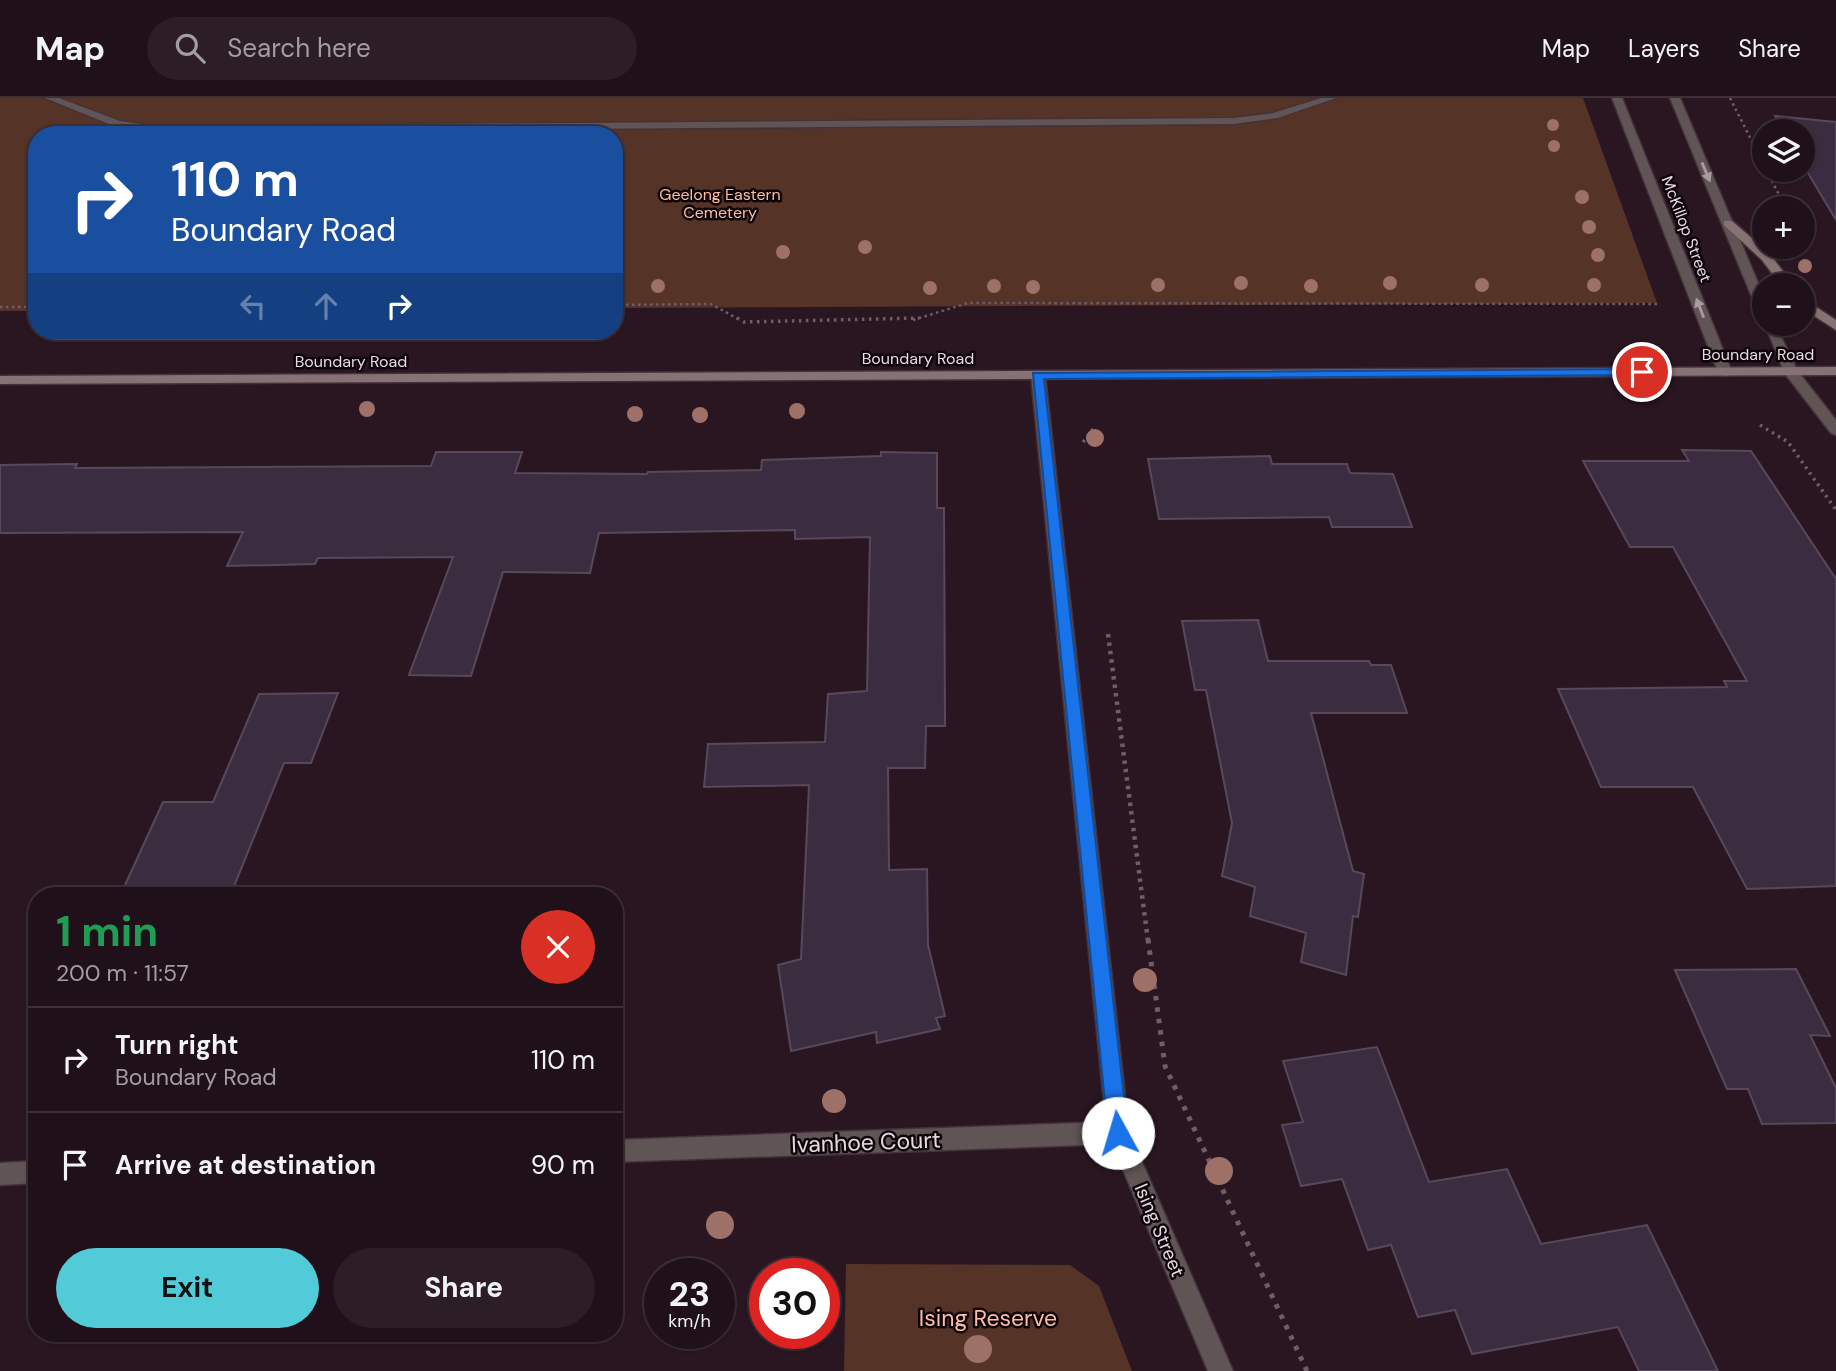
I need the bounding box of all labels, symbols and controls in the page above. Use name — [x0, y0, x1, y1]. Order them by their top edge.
search box — [147, 17, 637, 80]
text: Map — [35, 27, 105, 70]
icon: search — [171, 29, 209, 67]
text: Search here — [227, 31, 371, 65]
text: Map — [1542, 33, 1590, 64]
text: Layers — [1628, 33, 1700, 64]
text: Share — [1738, 33, 1801, 64]
map controls — [1752, 119, 1815, 336]
button: layers — [1752, 119, 1815, 182]
text: 110 m — [171, 147, 299, 211]
icon: right — [56, 154, 147, 245]
one-way arrow — [1701, 161, 1712, 182]
street label: McKillop Street — [1657, 173, 1716, 285]
park label: Geelong Eastern Cemetery — [659, 184, 781, 223]
button: + — [1752, 196, 1815, 259]
text: Boundary Road — [171, 209, 396, 251]
button: − — [1752, 273, 1815, 336]
icon: left — [234, 287, 272, 325]
icon: ahead — [307, 287, 345, 325]
icon: right — [380, 287, 418, 325]
one-way arrow — [1694, 298, 1705, 319]
pin — [1612, 342, 1672, 402]
street label: Boundary Road — [1702, 344, 1814, 365]
street label: Boundary Road — [862, 348, 974, 369]
street label: Boundary Road — [295, 351, 407, 372]
icon: arrive — [1623, 353, 1661, 391]
text: 1 min — [56, 904, 158, 959]
button: close — [521, 910, 595, 984]
text: 200 m · 11:57 — [56, 958, 189, 988]
text: Turn right — [115, 1028, 239, 1062]
icon: right — [56, 1041, 94, 1079]
text: 110 m — [531, 1043, 595, 1077]
text: Boundary Road — [115, 1062, 277, 1092]
position arrow — [1081, 1096, 1155, 1170]
street label: Ivanhoe Court — [791, 1124, 941, 1160]
icon: arrive — [56, 1146, 94, 1184]
text: Arrive at destination — [115, 1148, 376, 1182]
text: 90 m — [531, 1148, 595, 1182]
street label: Ising Street — [1129, 1180, 1190, 1281]
button: Exit — [56, 1248, 319, 1328]
button: Share — [333, 1248, 595, 1328]
speed limit sign: 30 — [749, 1258, 840, 1349]
text: 23 — [669, 1271, 710, 1317]
park label: Ising Reserve — [919, 1303, 1057, 1333]
text: km/h — [668, 1309, 711, 1333]

